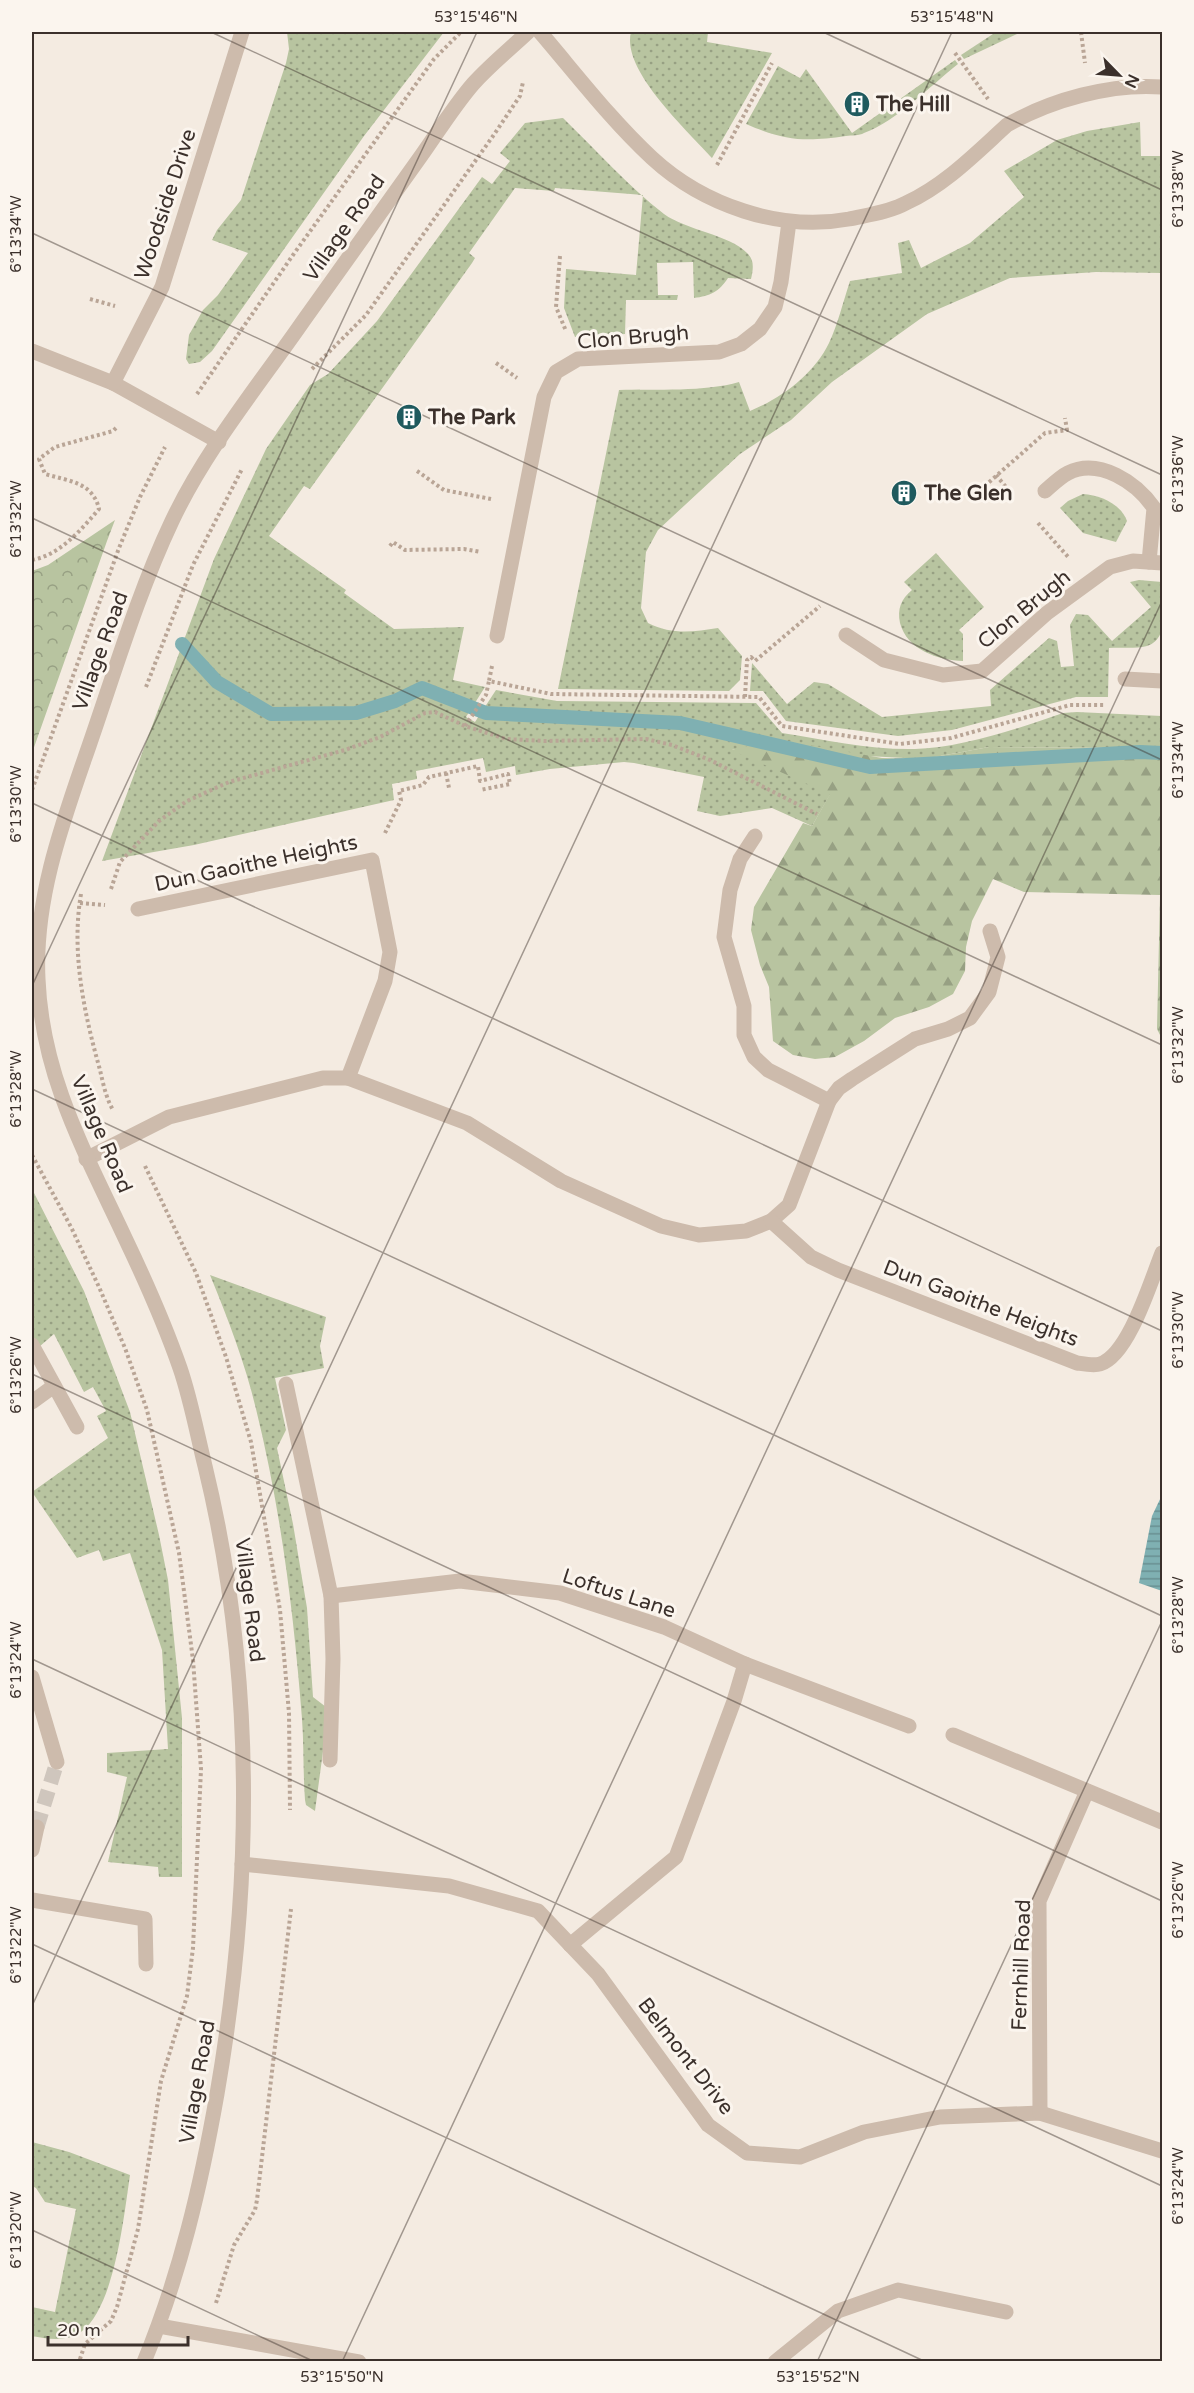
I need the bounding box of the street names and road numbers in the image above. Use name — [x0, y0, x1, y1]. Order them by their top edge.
street label: Woodside Drive — [129, 126, 202, 283]
street label: Village Road — [298, 170, 391, 287]
street label: Clon Brugh — [576, 320, 690, 355]
street label: Clon Brugh — [973, 564, 1076, 654]
street label: Village Road — [67, 588, 134, 714]
street label: Dun Gaoithe Heights — [152, 830, 360, 897]
street label: Village Road — [66, 1072, 138, 1197]
street label: Dun Gaoithe Heights — [880, 1255, 1082, 1352]
street label: Village Road — [229, 1536, 270, 1664]
street label: Loftus Lane — [559, 1563, 679, 1624]
street label: Fernhill Road — [1007, 1899, 1036, 2031]
street label: Belmont Drive — [632, 1993, 739, 2120]
street label: Village Road — [174, 2018, 221, 2146]

